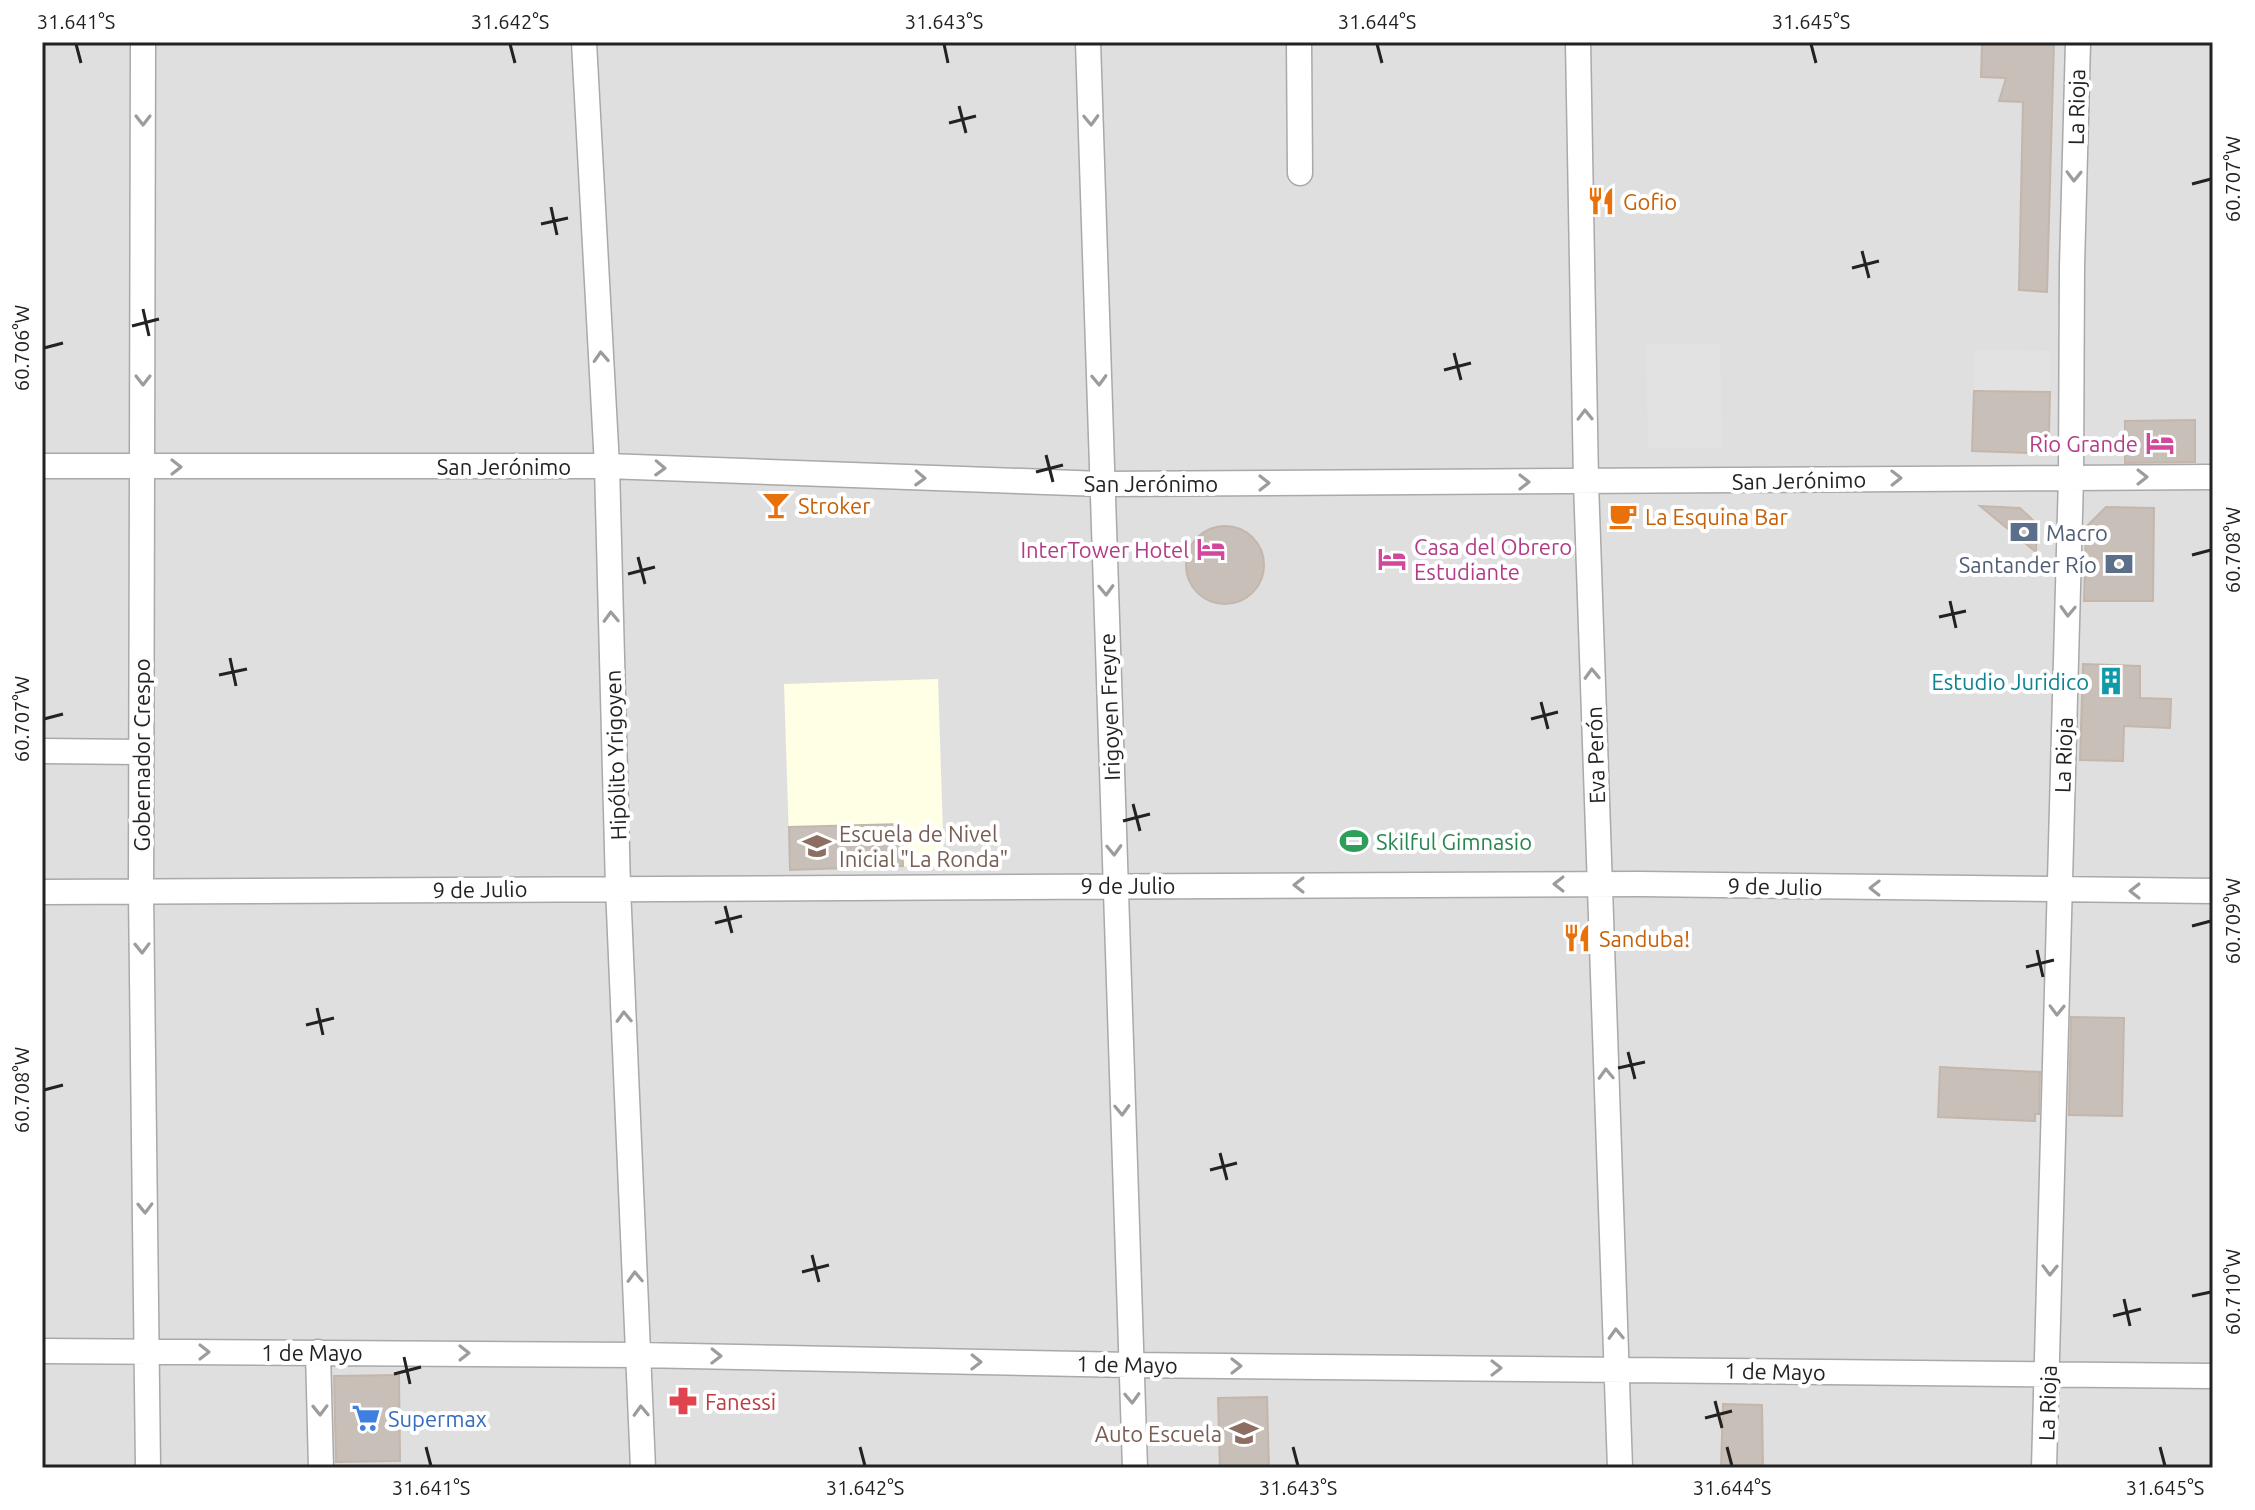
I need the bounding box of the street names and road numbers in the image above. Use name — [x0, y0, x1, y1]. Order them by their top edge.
street label: La Rioja — [2063, 69, 2089, 145]
street label: San Jerónimo — [437, 454, 571, 479]
street label: San Jerónimo — [1732, 466, 1866, 494]
street label: San Jerónimo — [1084, 471, 1218, 496]
street label: Irigoyen Freyre — [1094, 633, 1124, 781]
street label: Gobernador Crespo — [129, 658, 154, 852]
street label: Hipólito Yrigoyen — [600, 669, 630, 841]
street label: Eva Perón — [1581, 706, 1609, 804]
street label: La Rioja — [2049, 717, 2077, 793]
street label: 9 de Julio — [1081, 873, 1175, 898]
street label: 9 de Julio — [1727, 873, 1823, 899]
street label: 9 de Julio — [432, 876, 528, 902]
street label: 1 de Mayo — [261, 1340, 363, 1365]
street label: 1 de Mayo — [1076, 1351, 1178, 1377]
street label: 1 de Mayo — [1724, 1358, 1826, 1384]
street label: La Rioja — [2033, 1365, 2061, 1441]

